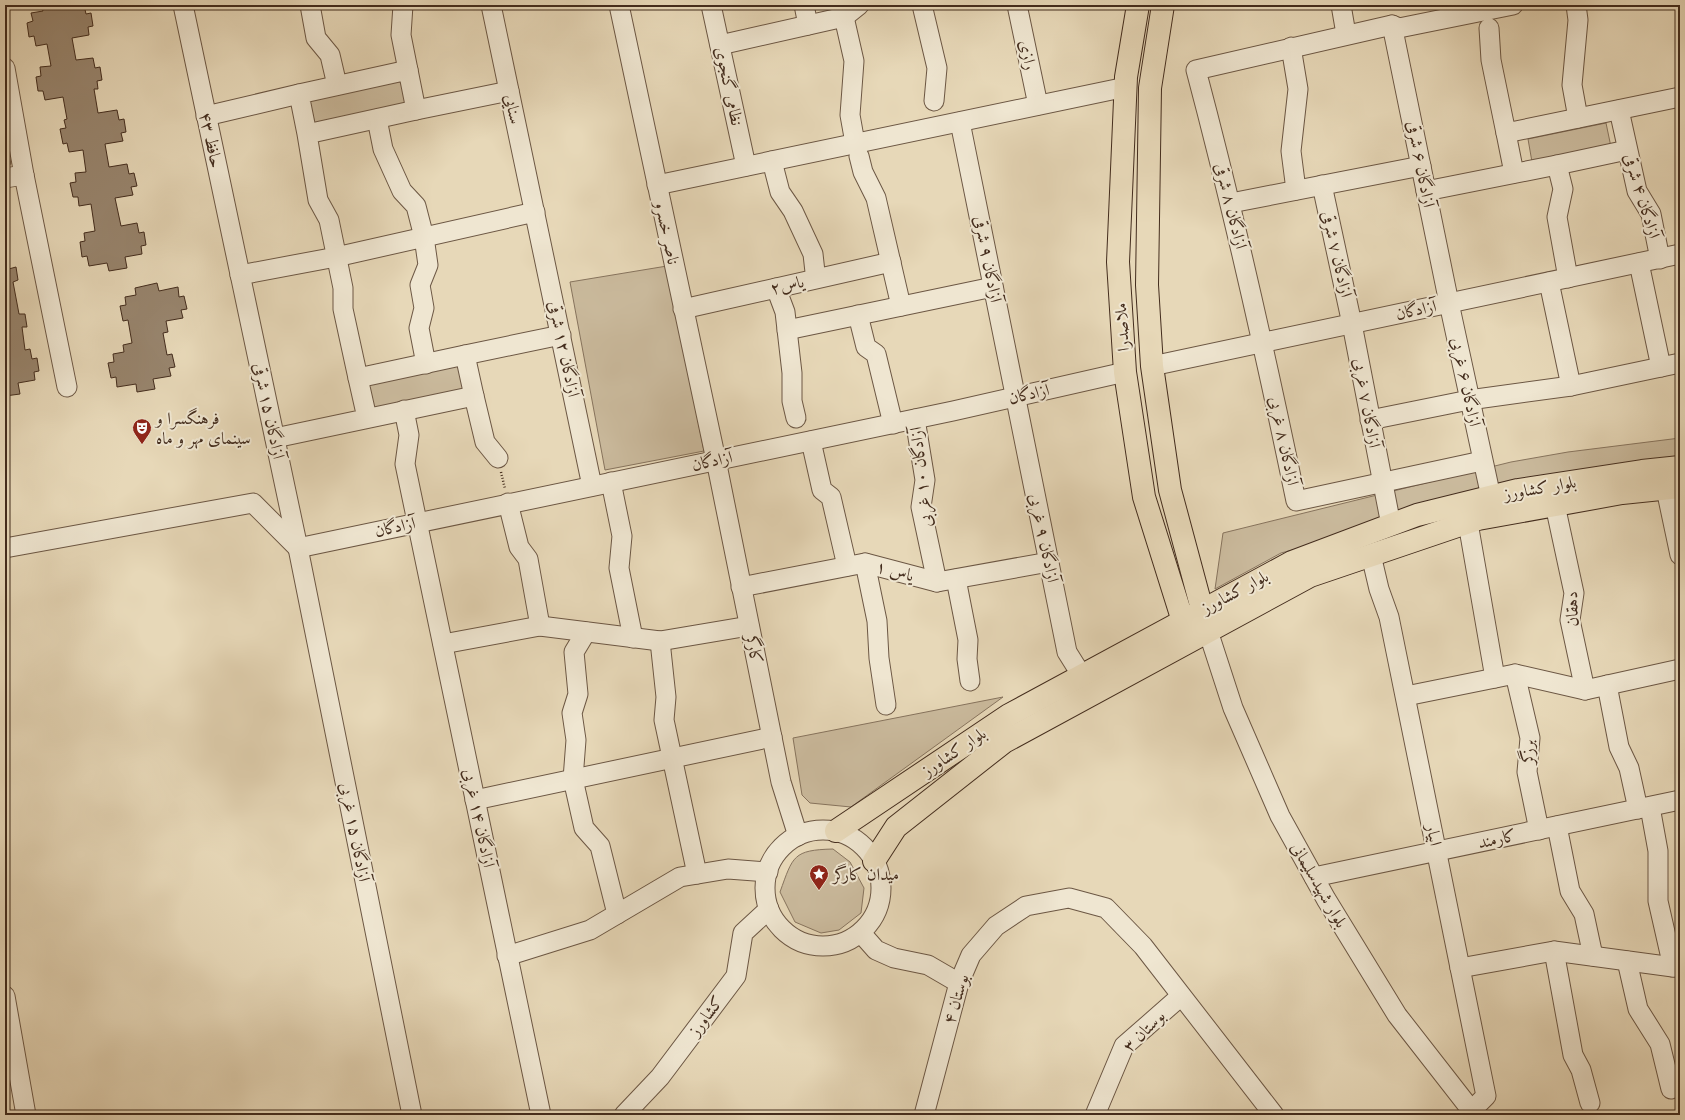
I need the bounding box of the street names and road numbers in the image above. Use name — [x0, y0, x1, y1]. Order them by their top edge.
street label: رازی — [1014, 38, 1042, 72]
street label: نظامی گنجوی — [709, 44, 749, 128]
street label: سنایی — [499, 92, 527, 126]
street label: حافظ ۴۳ — [194, 110, 228, 170]
street label: آزادگان ۶ شرقی — [1401, 119, 1441, 212]
street label: آزادگان ۴ شرقی — [1618, 151, 1667, 244]
street label: آزادگان ۸ شرقی — [1209, 161, 1253, 254]
street label: ناصر خسرو — [649, 197, 685, 267]
street label: آزادگان ۷ شرقی — [1316, 209, 1359, 302]
street label: آزادگان ۹ شرقی — [968, 214, 1008, 307]
street label: یاس۲ — [768, 270, 807, 300]
street label: آزادگان — [1393, 294, 1441, 326]
street label: آزادگان ۱۲ شرقی — [543, 299, 586, 401]
street label: ملاصدرا — [1109, 302, 1135, 352]
street label: آزادگان ۶ غربی — [1444, 335, 1487, 431]
street label: آزادگان ۷ غربی — [1347, 356, 1387, 452]
street label: آزادگان ۱۵ شرقی — [248, 361, 291, 463]
street label: آزادگان — [1006, 378, 1054, 410]
street label: آزادگان ۸ غربی — [1262, 394, 1305, 490]
street label: آزادگان ۱۰ غربی — [904, 423, 939, 528]
street label: آزادگان — [689, 445, 737, 477]
street label: بلوار کشاورز — [1500, 470, 1578, 506]
street label: آزادگان ۹ غربی — [1022, 491, 1065, 587]
street label: آزادگان — [372, 511, 420, 543]
street label: یاس ۱ — [873, 555, 917, 587]
street label: بلوار کشاورز — [1196, 565, 1273, 620]
street label: دهقان — [1560, 591, 1584, 627]
street label: کارگر — [740, 630, 768, 666]
street label: بلوار کشاورز — [916, 722, 991, 783]
street label: برزگر — [1516, 739, 1540, 767]
street label: آزادگان ۱۴ غربی — [456, 766, 501, 872]
street label: آزادگان ۱۵ غربی — [333, 780, 376, 886]
street label: ابیار — [1420, 820, 1447, 848]
street label: کارمند — [1476, 824, 1518, 854]
street label: بلوار شهیدسلیمانی — [1285, 838, 1353, 932]
street label: بوستان ۴ — [938, 971, 974, 1027]
street label: کشاورز — [682, 991, 729, 1043]
street label: بوستان ۳ — [1118, 1005, 1170, 1057]

